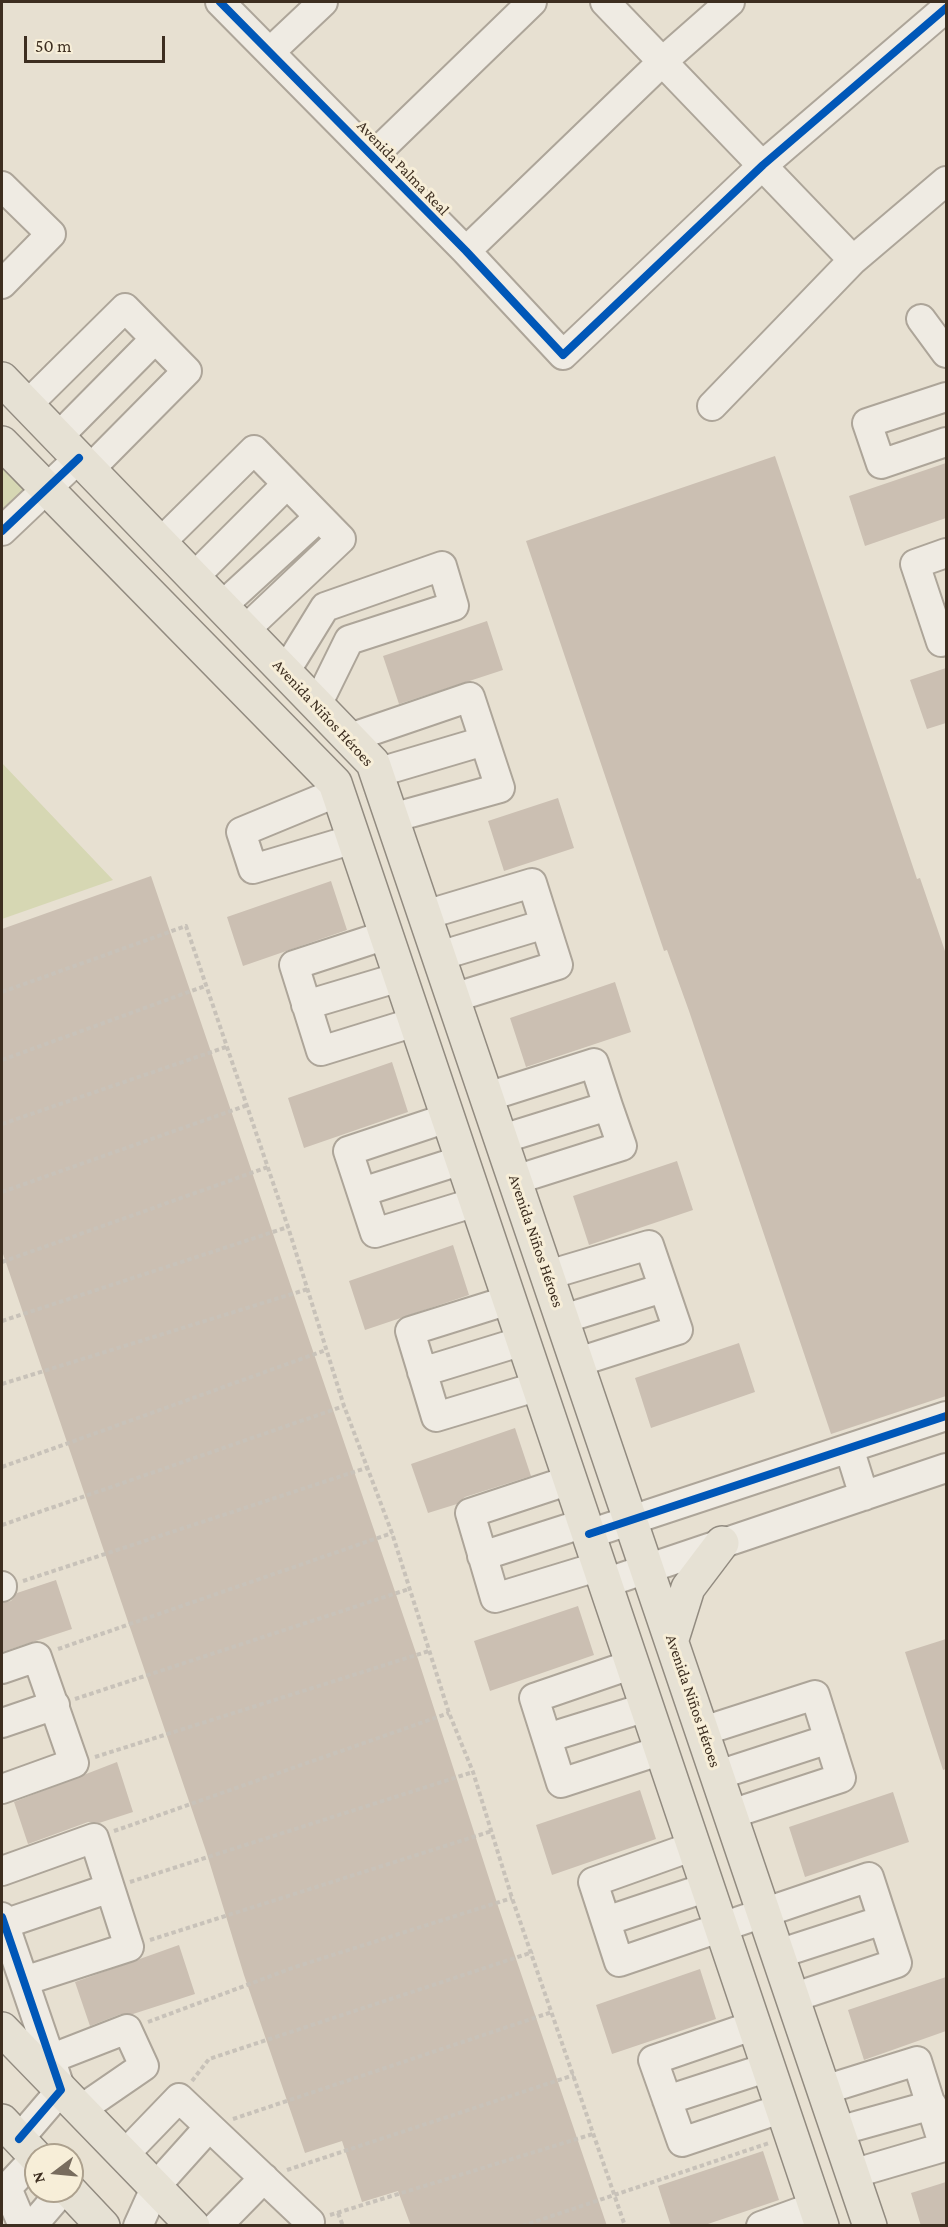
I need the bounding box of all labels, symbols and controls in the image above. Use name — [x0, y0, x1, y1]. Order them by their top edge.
scale bar — [27, 24, 168, 62]
text: 50 m — [35, 36, 72, 56]
street label: Avenida Palma Real — [353, 117, 453, 219]
street label: Avenida Niños Héroes — [268, 656, 378, 770]
street label: Avenida Niños Héroes — [504, 1172, 568, 1310]
street label: Avenida Niños Héroes — [661, 1632, 725, 1770]
north arrow — [24, 2143, 84, 2203]
text: N — [28, 2170, 48, 2185]

